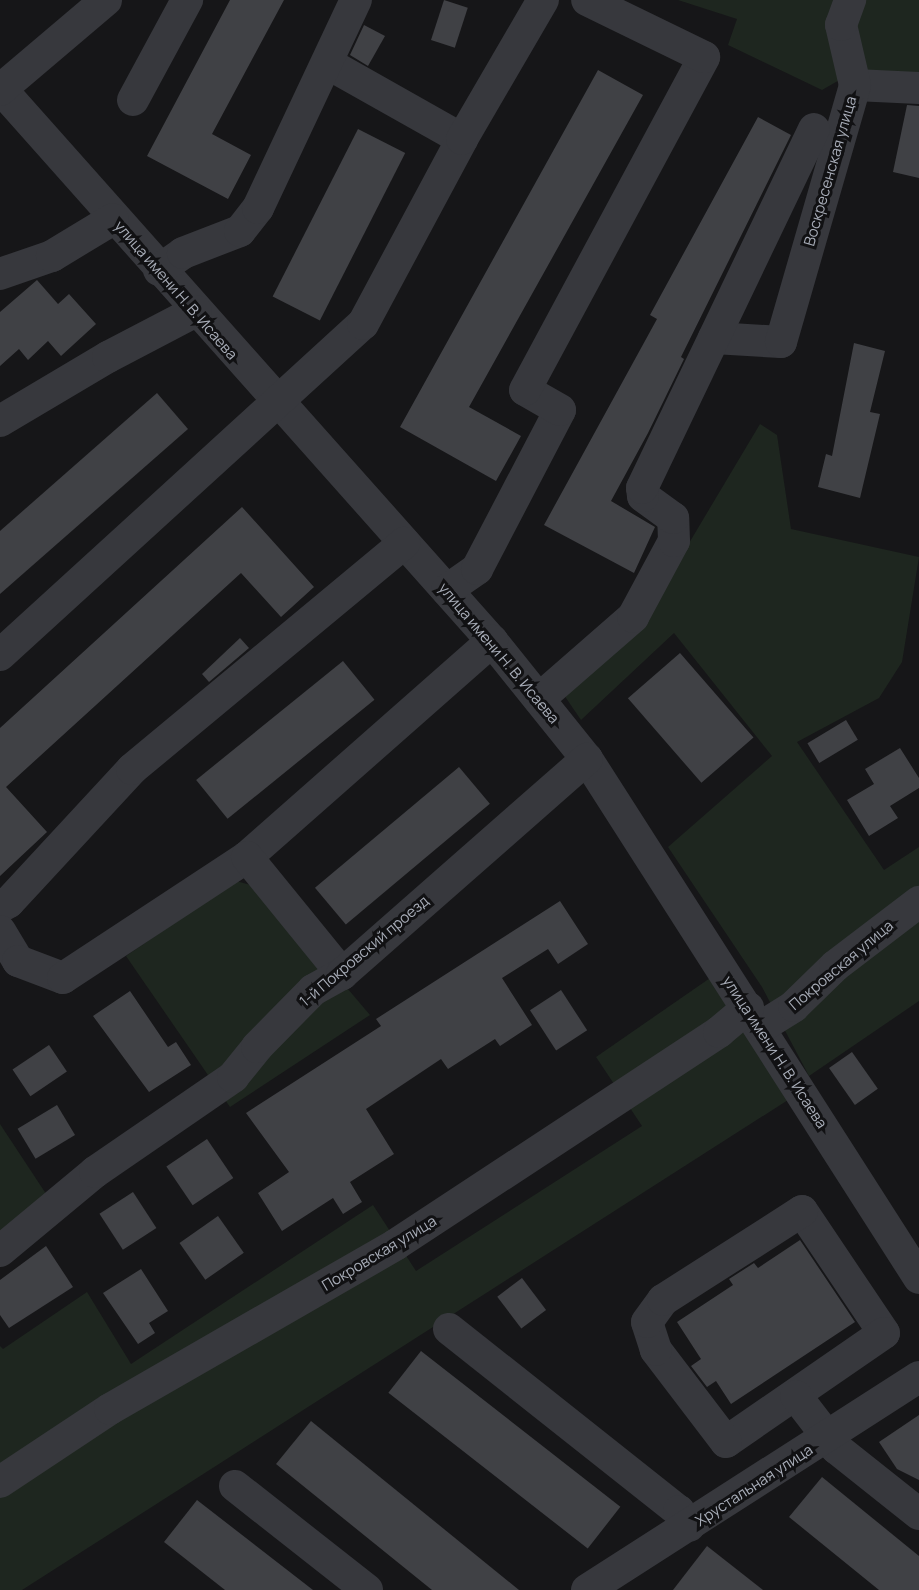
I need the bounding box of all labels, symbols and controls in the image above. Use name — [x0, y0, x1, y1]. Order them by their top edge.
street label: Воскресенская улица — [800, 94, 860, 248]
street label: улица имени Н. В. Исаева — [111, 217, 241, 363]
street label: улица имени Н. В. Исаева — [435, 579, 563, 727]
street label: 1-й Покровский проезд — [296, 892, 432, 1010]
street label: Покровская улица — [785, 916, 897, 1014]
street label: улица имени Н. В. Исаева — [719, 972, 831, 1132]
street label: Покровская улица — [319, 1212, 439, 1294]
street label: Хрустальная улица — [692, 1440, 816, 1530]

